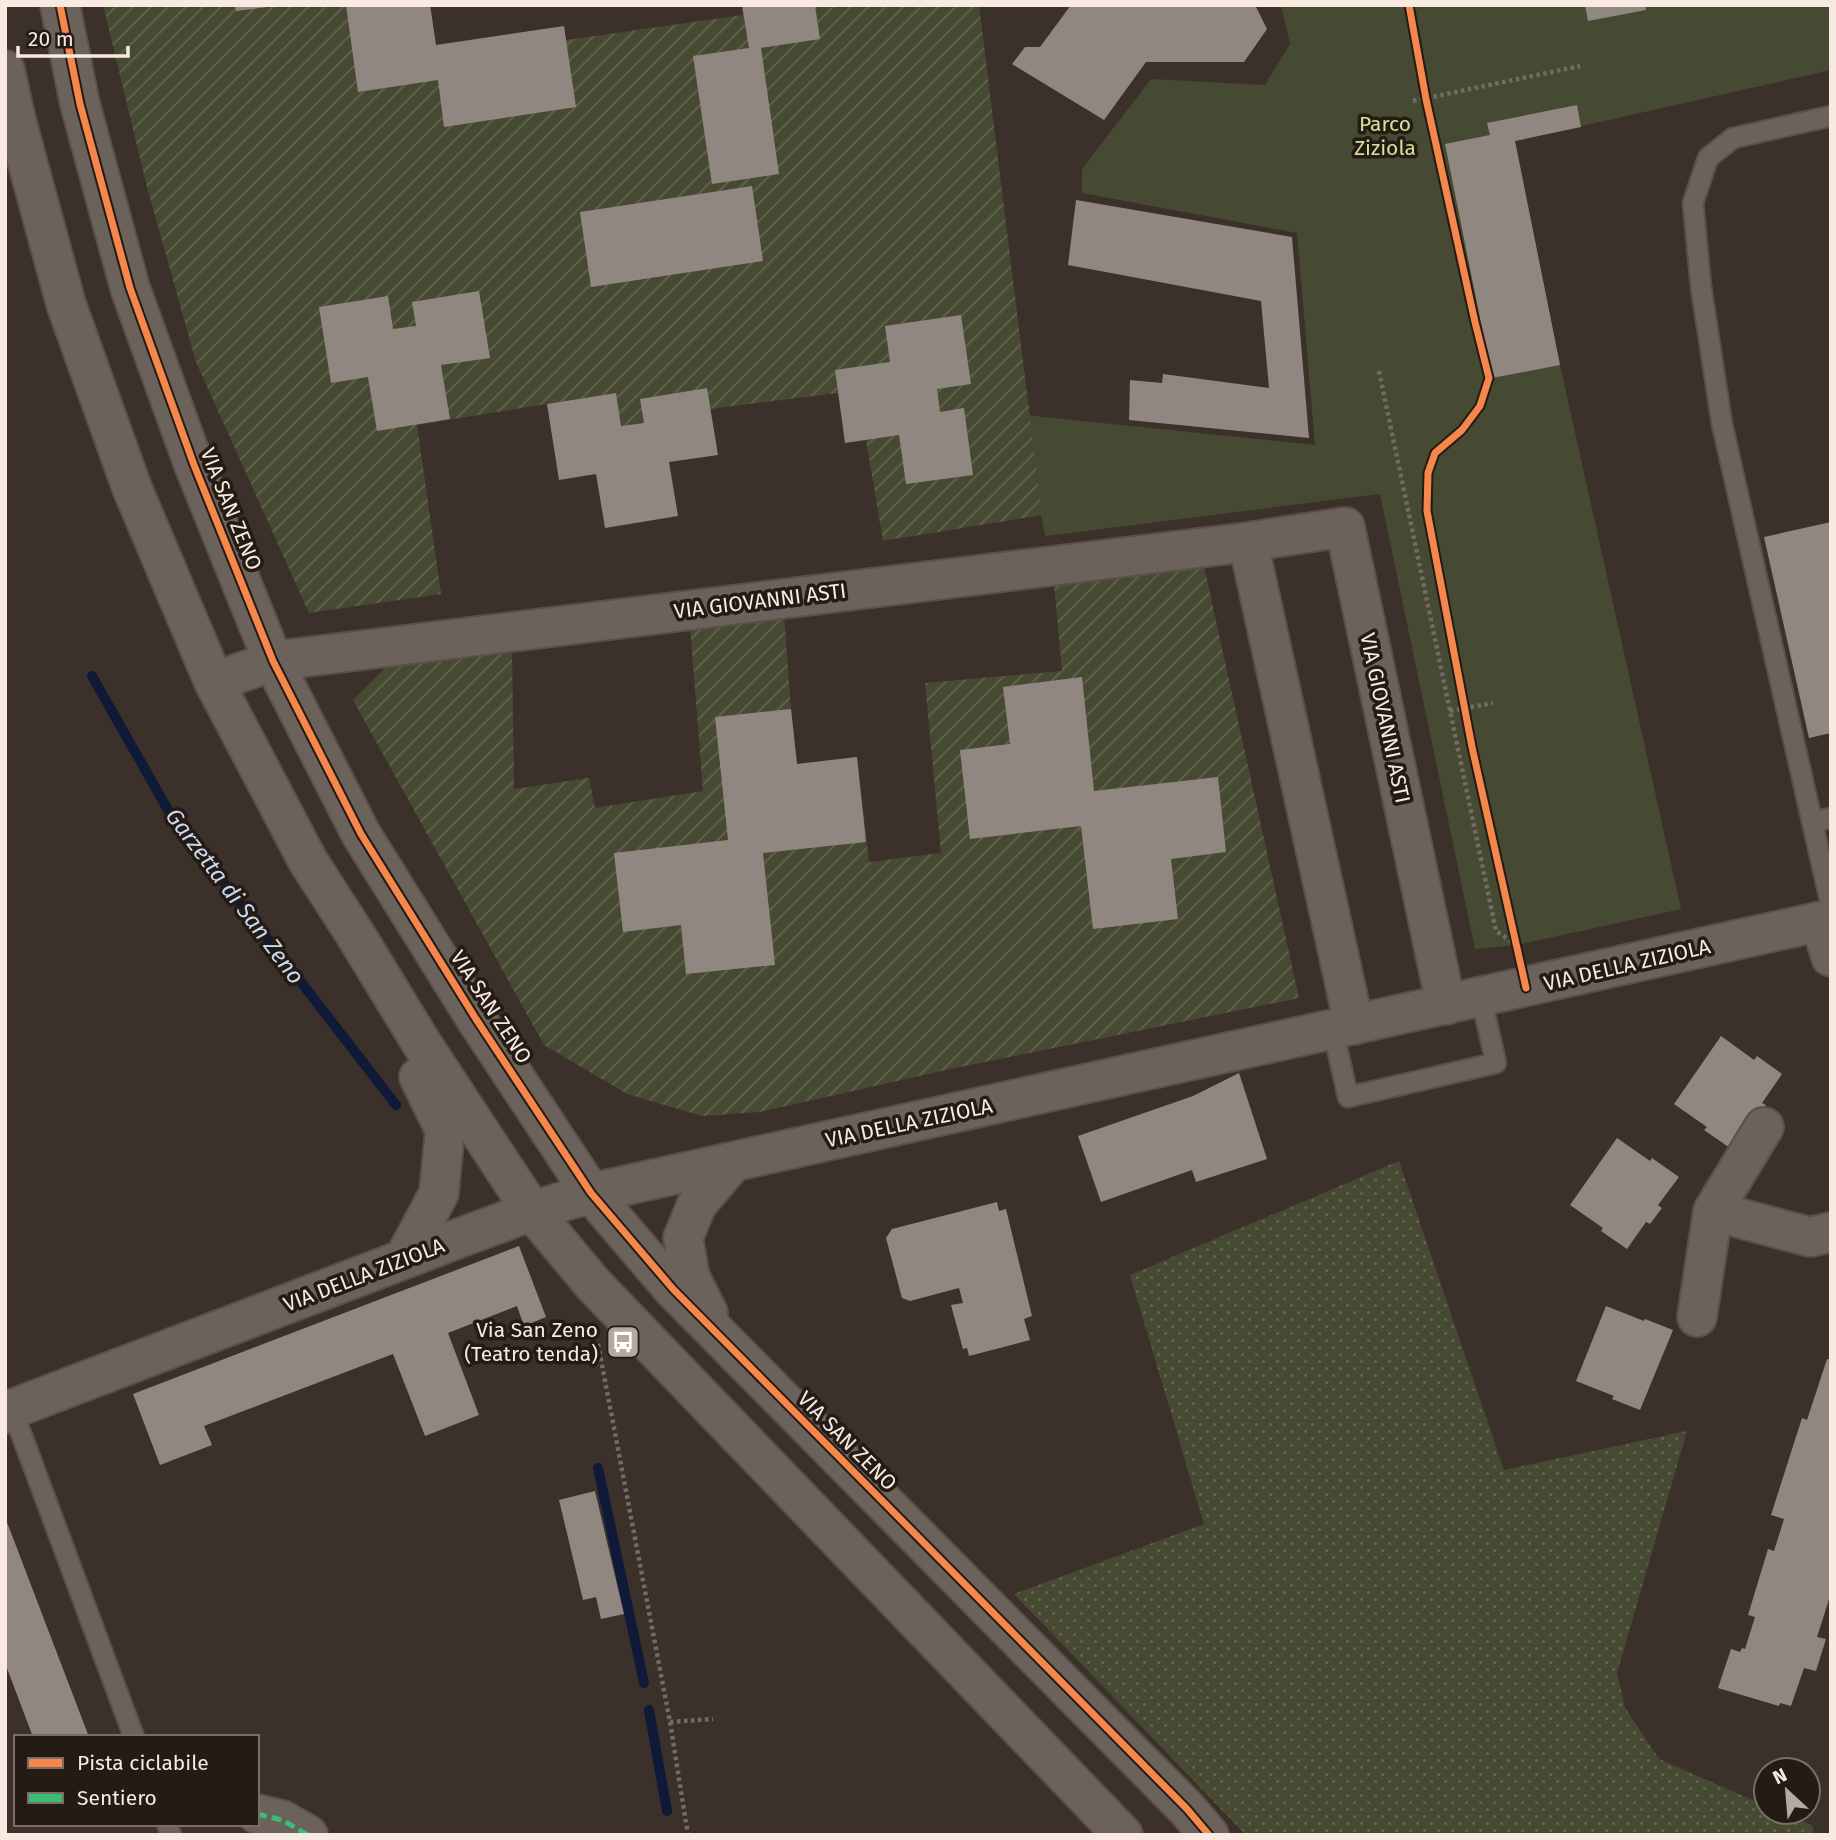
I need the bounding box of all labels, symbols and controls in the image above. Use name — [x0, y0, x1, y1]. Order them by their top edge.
scale bar — [18, 14, 128, 58]
text: 20 m — [28, 26, 74, 52]
park label: Parco Ziziola — [1354, 111, 1416, 161]
street label: VIA SAN ZENO — [195, 444, 267, 574]
street label: VIA GIOVANNI ASTI — [672, 578, 848, 624]
street label: VIA GIOVANNI ASTI — [1354, 631, 1416, 805]
water label: Garzetta di San Zeno — [160, 802, 310, 990]
street label: VIA DELLA ZIZIOLA — [1541, 933, 1713, 997]
street label: VIA SAN ZENO — [445, 945, 537, 1069]
street label: VIA DELLA ZIZIOLA — [823, 1093, 995, 1153]
street label: VIA DELLA ZIZIOLA — [280, 1232, 448, 1318]
place label: Via San Zeno (Teatro tenda) — [464, 1317, 598, 1367]
bus stop icon: Via San Zeno (Teatro tenda) — [604, 1323, 642, 1361]
street label: VIA SAN ZENO — [792, 1386, 902, 1496]
legend — [14, 1735, 259, 1826]
text: Pista ciclabile — [77, 1750, 209, 1776]
north arrow — [1752, 1756, 1822, 1826]
text: N — [1769, 1763, 1790, 1789]
text: Sentiero — [77, 1785, 157, 1811]

